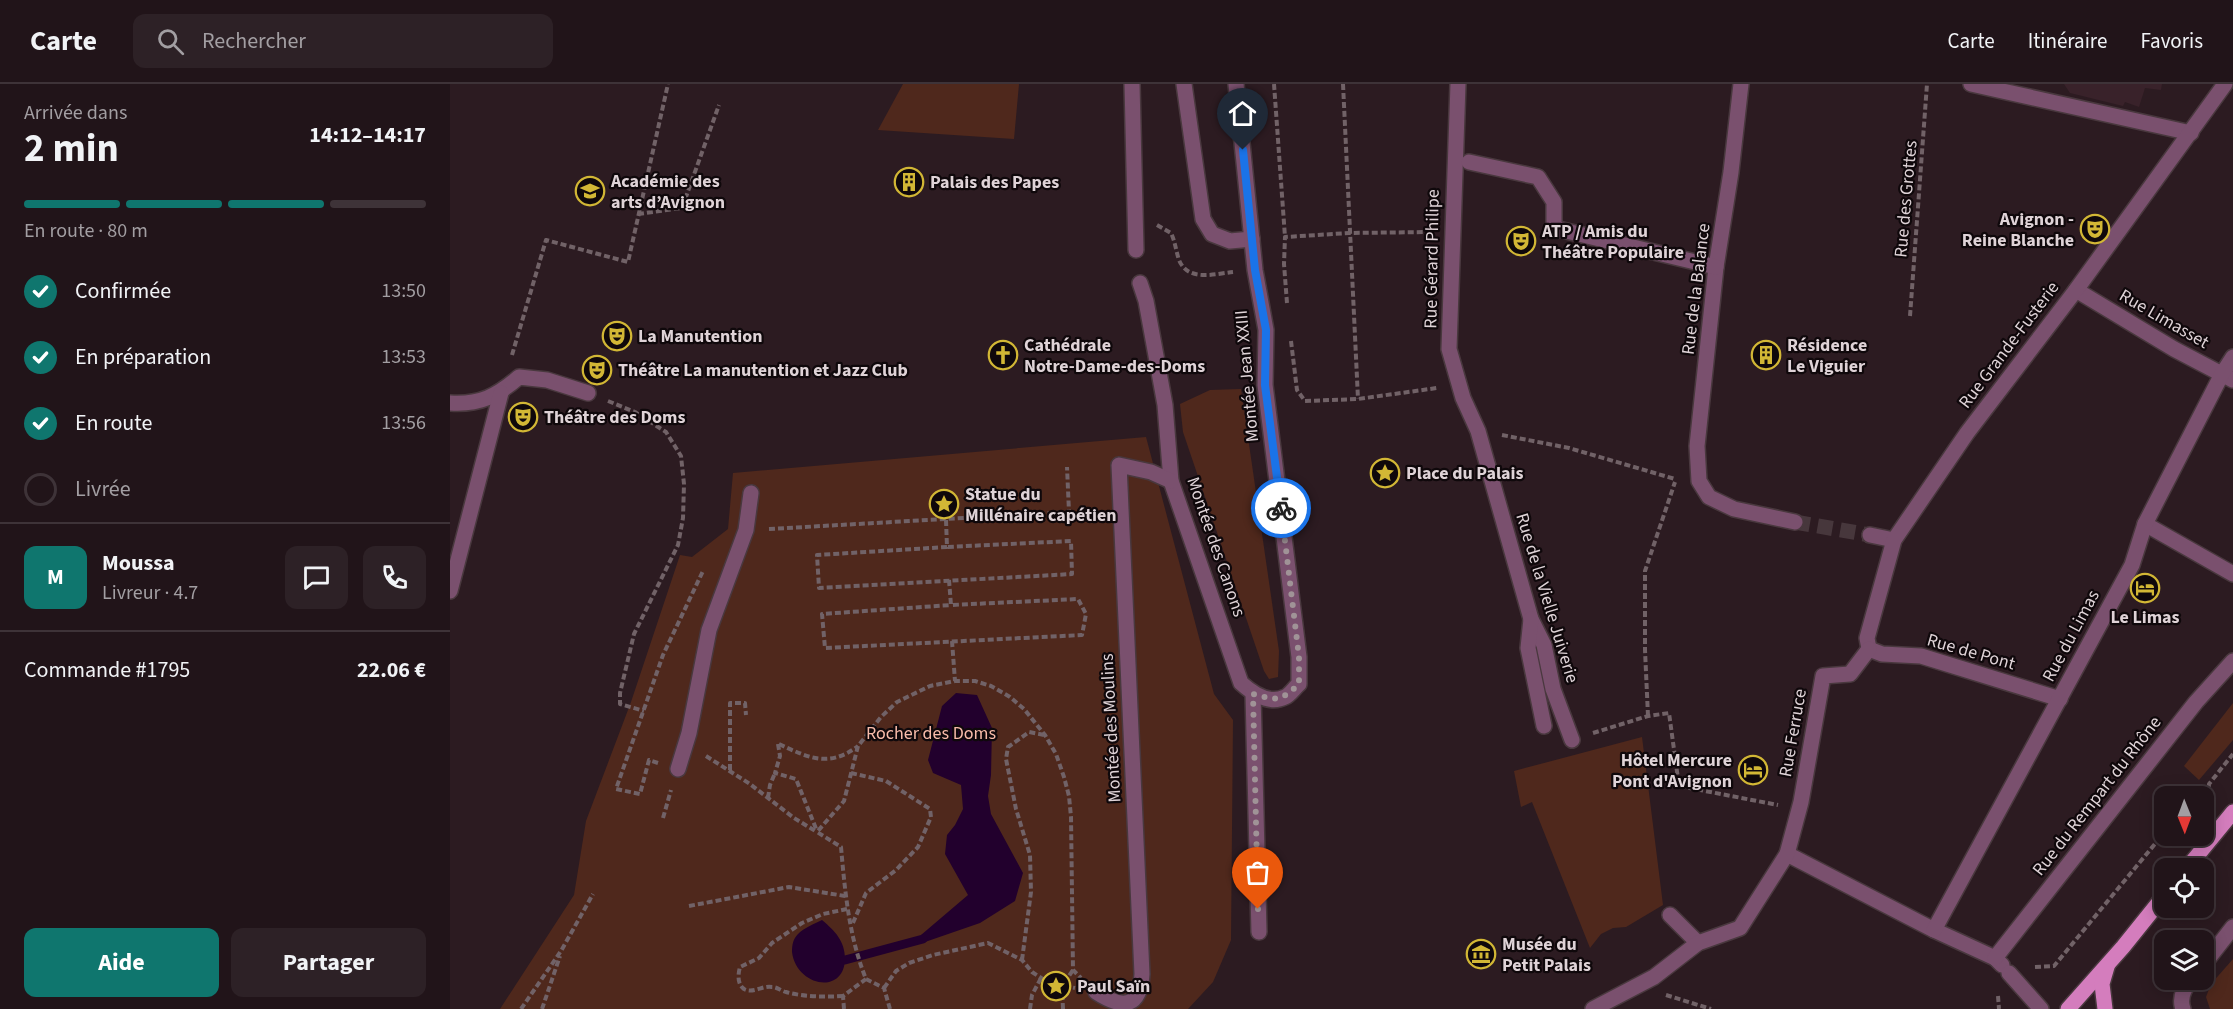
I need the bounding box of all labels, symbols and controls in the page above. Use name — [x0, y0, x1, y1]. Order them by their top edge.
search box — [133, 14, 553, 68]
text: Carte — [30, 21, 97, 61]
icon: search — [154, 25, 187, 58]
text: Rechercher — [202, 25, 306, 57]
text: Carte — [1948, 26, 1995, 56]
text: Itinéraire — [2028, 26, 2107, 56]
text: Favoris — [2140, 26, 2203, 56]
pin — [1217, 88, 1268, 150]
icon: home — [1226, 97, 1259, 130]
text: Arrivée dans — [24, 99, 127, 127]
text: 14:12–14:17 — [309, 119, 426, 151]
text: 2 min — [24, 121, 119, 177]
street label: Rue des Grottes — [1888, 139, 1924, 259]
building icon: Palais des Papes — [893, 166, 925, 198]
place label: Académie des arts d’Avignon — [610, 169, 725, 215]
place label: Palais des Papes — [930, 170, 1059, 195]
school or university icon: Académie des arts d’Avignon — [574, 175, 606, 207]
street label: Rue Gérard Philipe — [1418, 189, 1446, 329]
place label: Avignon - Reine Blanche — [1962, 207, 2074, 253]
theatre icon: Avignon - Reine Blanche — [2079, 213, 2111, 245]
text: En route · 80 m — [24, 217, 148, 245]
place label: ATP / Amis du Théâtre Populaire — [1541, 219, 1684, 265]
street label: Rue de la Balance — [1676, 222, 1716, 356]
theatre icon: ATP / Amis du Théâtre Populaire — [1505, 225, 1537, 257]
icon: check — [24, 275, 57, 308]
text: Confirmée — [75, 275, 171, 307]
street label: Rue Grande-Fusterie — [1953, 276, 2065, 414]
text: 13:50 — [381, 277, 426, 305]
street label: Rue Limasset — [2115, 283, 2213, 355]
street label: Montée Jean XXIII — [1229, 309, 1265, 443]
theatre icon: La Manutention — [601, 320, 633, 352]
place label: La Manutention — [638, 324, 762, 349]
place label: Cathédrale Notre-Dame-des-Doms — [1024, 333, 1205, 379]
place label: Résidence Le Viguier — [1787, 333, 1867, 379]
church icon: Cathédrale Notre-Dame-des-Doms — [987, 339, 1019, 371]
building icon: Résidence Le Viguier — [1750, 339, 1782, 371]
icon: check — [24, 341, 57, 374]
text: En préparation — [75, 341, 211, 373]
text: 13:53 — [381, 343, 426, 371]
theatre icon: Théâtre La manutention et Jazz Club — [581, 354, 613, 386]
place label: Théâtre La manutention et Jazz Club — [618, 358, 908, 383]
theatre icon: Théâtre des Doms — [507, 401, 539, 433]
place label: Théâtre des Doms — [544, 405, 685, 430]
icon: check — [24, 407, 57, 440]
text: En route — [75, 407, 152, 439]
text: 13:56 — [381, 409, 426, 437]
place icon: Place du Palais — [1369, 457, 1401, 489]
place label: Place du Palais — [1406, 461, 1524, 486]
text: Livrée — [75, 473, 131, 505]
street label: Montée des Canons — [1180, 474, 1252, 620]
courier — [1251, 478, 1311, 538]
place label: Statue du Millénaire capétien — [965, 482, 1117, 528]
place icon: Statue du Millénaire capétien — [928, 488, 960, 520]
icon: bike — [1265, 492, 1298, 525]
street label: Rue de la Vielle Juiverie — [1509, 510, 1585, 686]
button: chat — [285, 546, 348, 609]
button: phone — [363, 546, 426, 609]
text: Moussa — [102, 547, 175, 579]
text: M — [47, 561, 64, 593]
hotel icon: Le Limas — [2129, 572, 2161, 604]
text: Livreur · 4.7 — [102, 579, 198, 607]
street label: Rue du Limas — [2036, 586, 2106, 686]
place label: Le Limas — [2110, 605, 2180, 630]
street label: Rue de Pont — [1924, 628, 2018, 676]
street label: Montée des Moulins — [1095, 653, 1127, 803]
text: Commande #1795 — [24, 654, 190, 686]
text: 22.06 € — [357, 654, 426, 686]
street label: Rue Ferruce — [1773, 687, 1813, 779]
street label: Rue du Rempart du Rhône — [2027, 711, 2167, 881]
park label: Rocher des Doms — [866, 721, 996, 746]
place label: Hôtel Mercure Pont d'Avignon — [1612, 748, 1732, 794]
hotel icon: Hôtel Mercure Pont d'Avignon — [1737, 754, 1769, 786]
north arrow — [2154, 786, 2214, 846]
map controls — [2154, 786, 2214, 990]
pin — [1232, 847, 1283, 909]
icon: bag — [1241, 856, 1274, 889]
button: locate — [2154, 858, 2214, 918]
button: Aide — [24, 928, 219, 997]
button: Partager — [231, 928, 426, 997]
button: layers — [2154, 930, 2214, 990]
place label: Musée du Petit Palais — [1502, 932, 1591, 978]
museum icon: Musée du Petit Palais — [1465, 938, 1497, 970]
place icon: Paul Saïn — [1040, 970, 1072, 1002]
place label: Paul Saïn — [1077, 974, 1150, 999]

